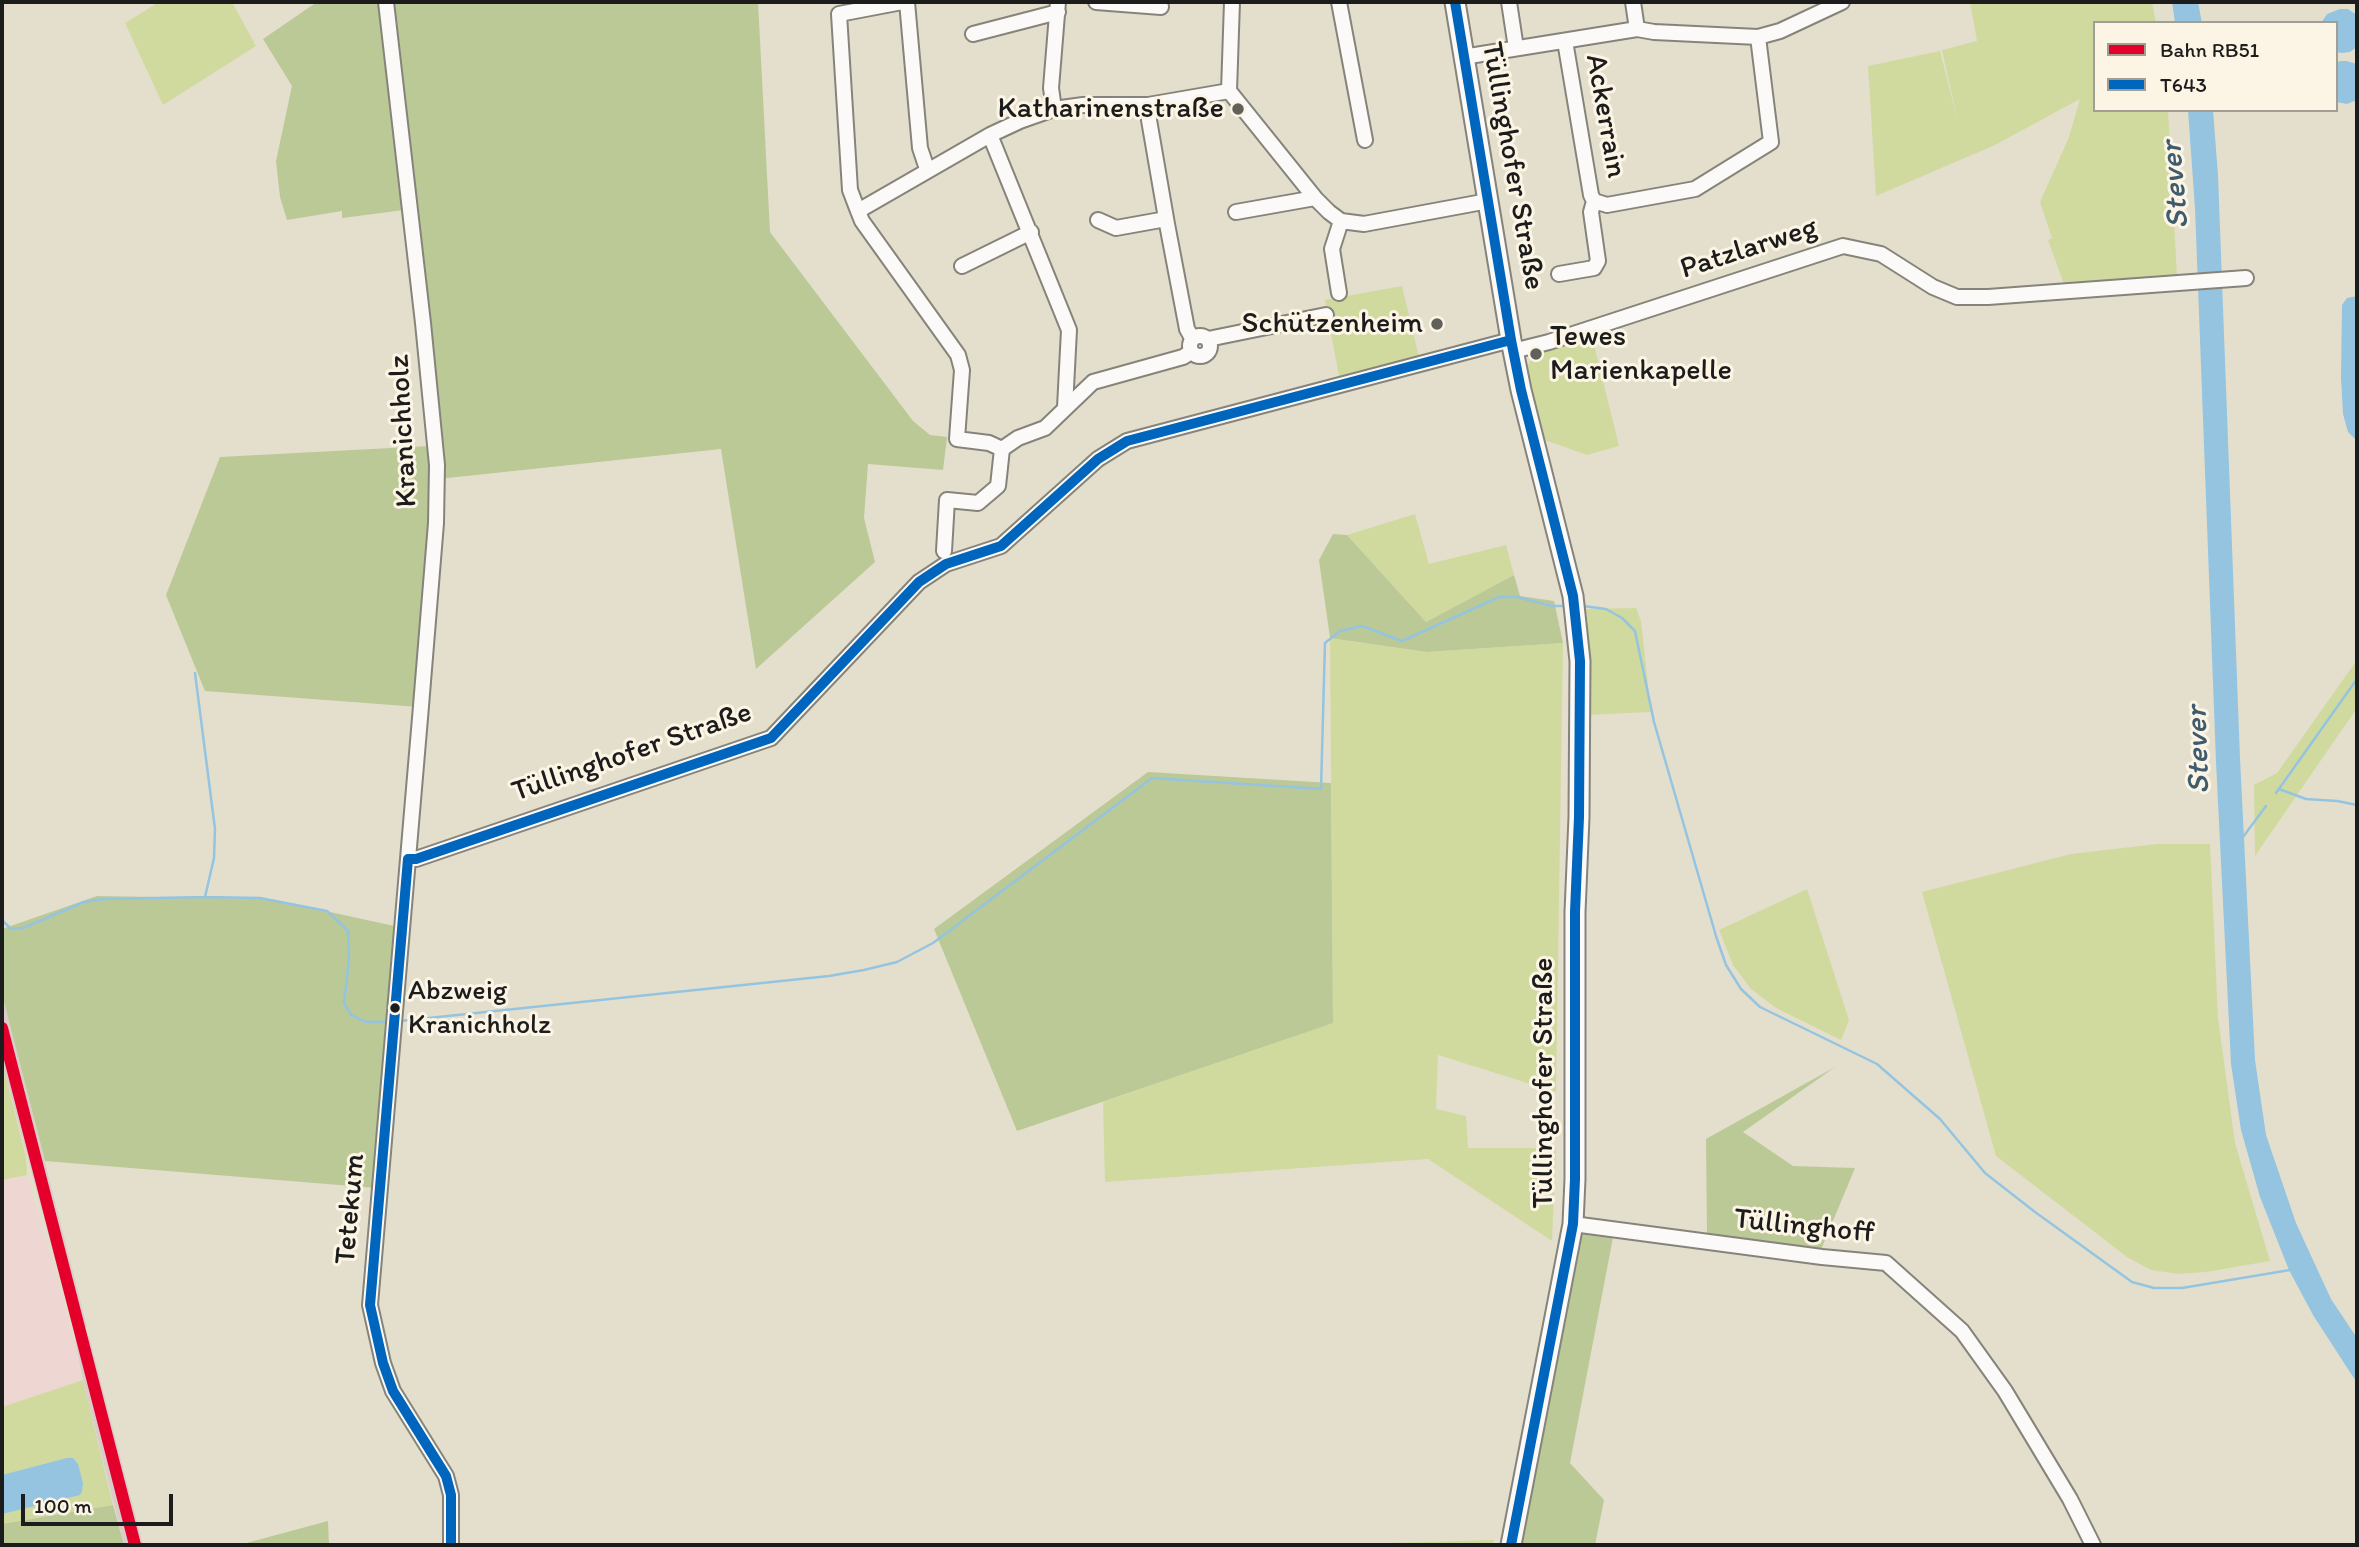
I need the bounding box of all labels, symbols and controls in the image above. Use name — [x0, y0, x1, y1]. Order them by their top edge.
legend — [2093, 21, 2338, 112]
text: Bahn RB51 — [2160, 37, 2259, 62]
street label: Tüllinghofer Straße — [1472, 39, 1552, 293]
street label: Ackerrain — [1576, 51, 1634, 181]
text: T643 — [2160, 72, 2207, 97]
place label: Katharinenstraße — [998, 91, 1224, 127]
marker: Katharinenstraße — [1230, 101, 1246, 117]
water label: Stever — [2153, 139, 2199, 231]
street label: Patzlarweg — [1676, 210, 1822, 288]
place label: Schützenheim — [1242, 306, 1423, 342]
marker: Schützenheim — [1429, 316, 1445, 332]
place label: Tewes Marienkapelle — [1550, 319, 1732, 390]
marker: Tewes Marienkapelle — [1528, 346, 1544, 362]
street label: Kranichholz — [382, 354, 426, 508]
street label: Tüllinghofer Straße — [507, 695, 757, 811]
water label: Stever — [2178, 705, 2220, 795]
street label: Tüllinghofer Straße — [1526, 957, 1562, 1209]
place label: Abzweig Kranichholz — [408, 975, 551, 1041]
marker: Abzweig Kranichholz — [388, 1001, 402, 1015]
street label: Tetekum — [328, 1152, 374, 1266]
street label: Tüllinghoff — [1732, 1202, 1876, 1252]
scale bar — [24, 1480, 177, 1524]
text: 100 m — [34, 1493, 92, 1518]

